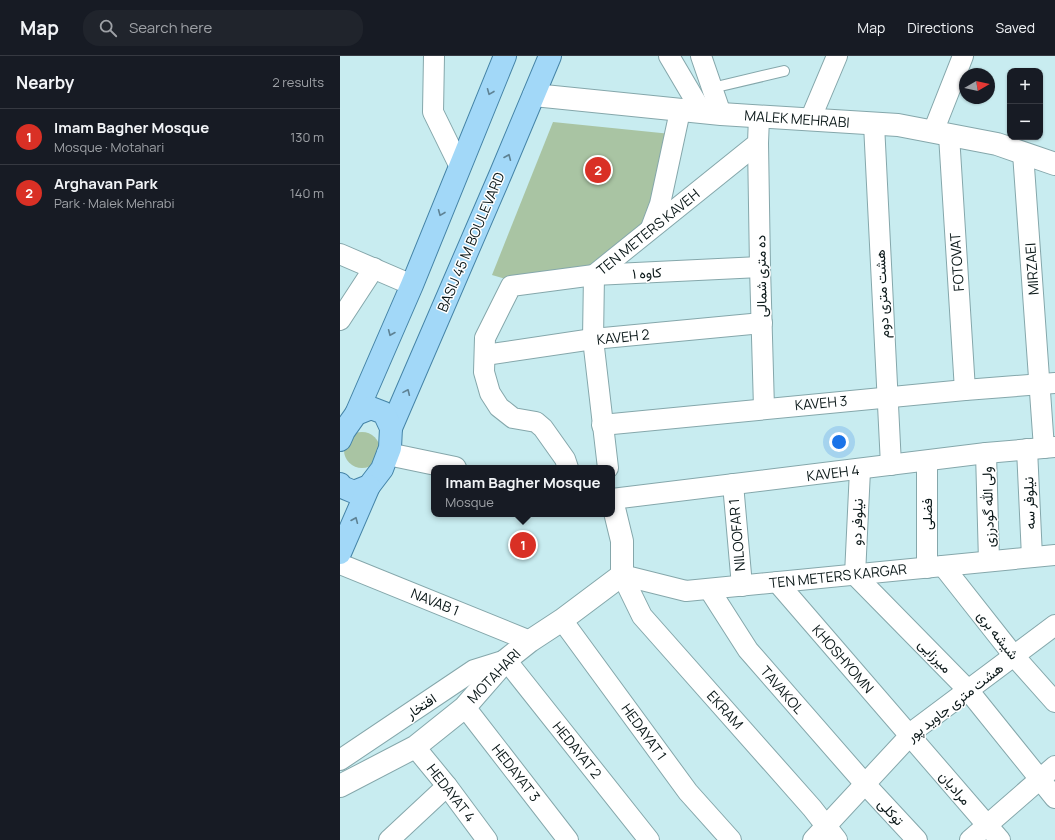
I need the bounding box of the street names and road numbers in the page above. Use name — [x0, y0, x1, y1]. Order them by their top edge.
street label: MALEK MEHRABI — [744, 105, 850, 132]
street label: BASIJ 45 M BOULEVARD — [432, 169, 509, 315]
street label: TEN METERS KAVEH — [592, 184, 703, 279]
street label: FOTOVAT — [945, 231, 968, 292]
street label: ده متری شمالی — [750, 234, 771, 317]
street label: MIRZAEI — [1020, 242, 1043, 296]
street label: هشت متری دوم — [870, 249, 893, 339]
street label: کاوه ۱ — [632, 262, 662, 283]
street label: KAVEH 2 — [596, 324, 650, 349]
street label: KAVEH 3 — [794, 391, 848, 414]
street label: KAVEH 4 — [805, 460, 861, 485]
street label: ولی الله گودرزی — [977, 466, 998, 548]
street label: نیلوفر سه — [1018, 476, 1039, 530]
street label: NILOOFAR 1 — [724, 498, 749, 572]
street label: نیلوفر دو — [846, 498, 867, 546]
street label: فضلی — [917, 498, 936, 530]
street label: TEN METERS KARGAR — [768, 559, 908, 592]
street label: NAVAB 1 — [408, 583, 462, 620]
street label: شیشه بری — [973, 606, 1024, 663]
street label: KHOSHYOMN — [808, 620, 878, 697]
street label: میرزایی — [914, 634, 956, 677]
street label: MOTAHARI — [463, 644, 524, 707]
street label: هشت متری جاوید پور — [902, 658, 1008, 747]
street label: TAVAKOL — [756, 662, 808, 718]
street label: EKRAM — [703, 686, 748, 733]
street label: افتخار — [401, 689, 440, 723]
street label: HEDAYAT 1 — [617, 700, 671, 764]
street label: HEDAYAT 2 — [549, 717, 606, 782]
street label: HEDAYAT 3 — [488, 740, 545, 805]
street label: HEDAYAT 4 — [423, 760, 480, 826]
street label: مرادیان — [935, 767, 975, 809]
street label: توکلی — [874, 794, 909, 829]

